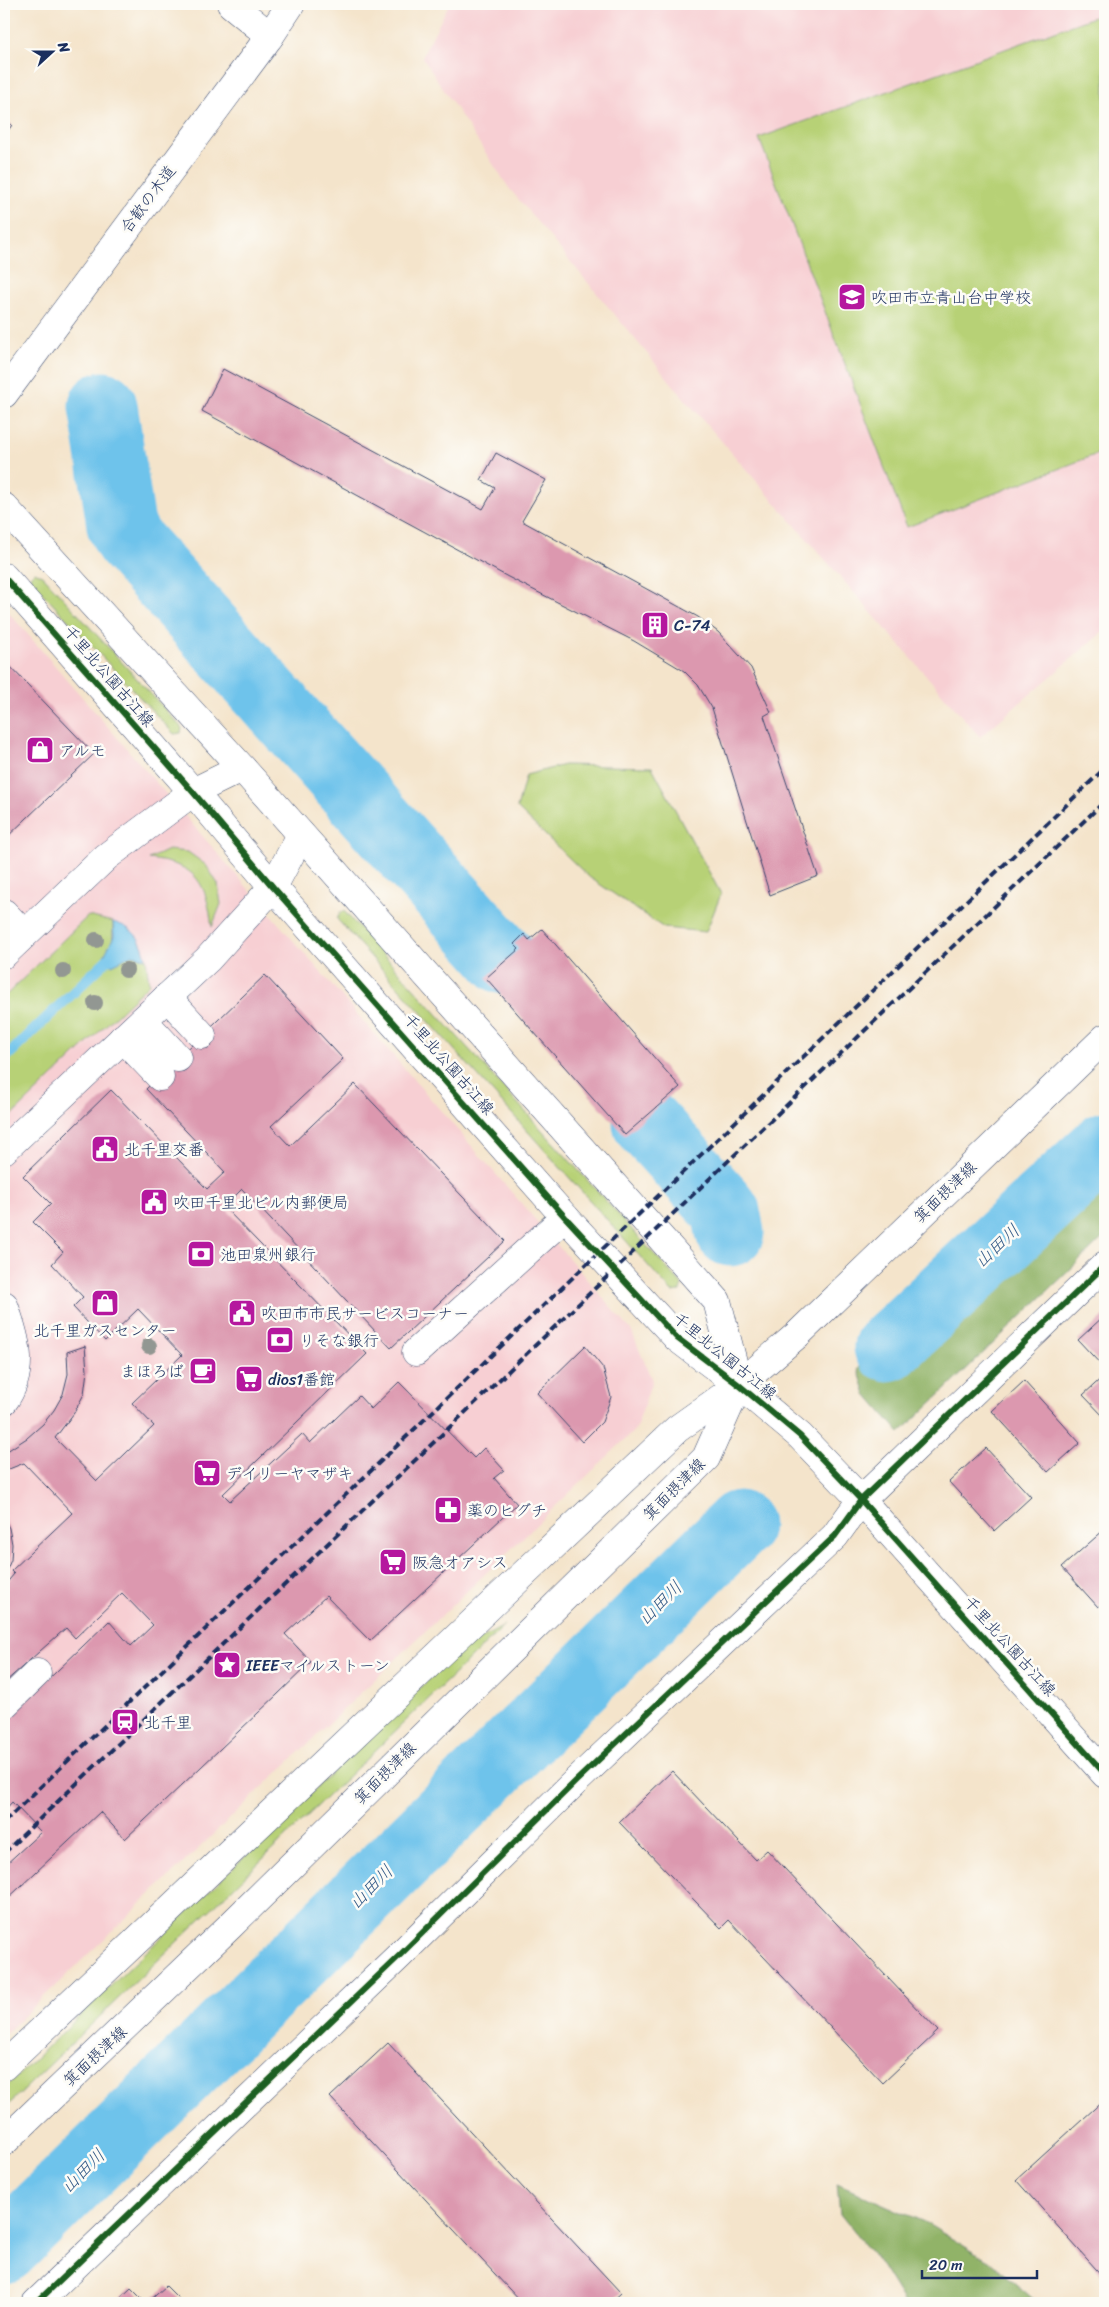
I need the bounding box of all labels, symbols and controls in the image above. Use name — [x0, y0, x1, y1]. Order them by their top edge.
north arrow — [28, 28, 78, 78]
text: N — [50, 38, 77, 57]
street label: 合歓の木道 — [112, 158, 184, 240]
school or university icon: 吹田市立青山台中学校 — [837, 282, 867, 312]
place label: 吹田市立青山台中学校 — [871, 283, 1031, 312]
building icon: C-74 — [640, 610, 670, 640]
place label: C-74 — [674, 611, 711, 640]
street label: 千里北公園古江線 — [56, 618, 162, 734]
shop icon: アルモ — [25, 735, 55, 765]
place label: アルモ — [59, 736, 106, 765]
street label: 千里北公園古江線 — [396, 1006, 502, 1122]
public building icon: 北千里交番 — [90, 1134, 120, 1164]
place label: 北千里交番 — [124, 1135, 204, 1164]
street label: 箕面摂津線 — [906, 1154, 984, 1230]
public building icon: 吹田千里北ビル内郵便局 — [139, 1187, 169, 1217]
place label: 吹田千里北ビル内郵便局 — [173, 1188, 349, 1217]
water label: 山田川 — [966, 1216, 1028, 1276]
bank icon: 池田泉州銀行 — [186, 1239, 216, 1269]
place label: 池田泉州銀行 — [220, 1240, 316, 1269]
shop icon: 北千里ガスセンター — [90, 1288, 120, 1318]
public building icon: 吹田市市民サービスコーナー — [227, 1298, 257, 1328]
place label: 吹田市市民サービスコーナー — [261, 1299, 469, 1328]
street label: 千里北公園古江線 — [666, 1304, 784, 1408]
place label: 北千里ガスセンター — [33, 1316, 177, 1345]
bank icon: りそな銀行 — [265, 1325, 295, 1355]
place label: りそな銀行 — [299, 1326, 379, 1355]
cafe icon: まほろば — [188, 1356, 218, 1386]
place label: まほろば — [120, 1357, 184, 1386]
supermarket icon: dios1番館 — [234, 1364, 264, 1394]
place label: dios1番館 — [268, 1365, 335, 1394]
street label: 箕面摂津線 — [635, 1450, 713, 1528]
supermarket icon: デイリーヤマザキ — [192, 1458, 222, 1488]
place label: デイリーヤマザキ — [226, 1459, 353, 1488]
pharmacy icon: 薬のヒグチ — [433, 1495, 463, 1525]
place label: 薬のヒグチ — [467, 1496, 547, 1525]
supermarket icon: 阪急オアシス — [378, 1547, 408, 1577]
place label: 阪急オアシス — [412, 1548, 508, 1577]
water label: 山田川 — [630, 1573, 690, 1633]
street label: 千里北公園古江線 — [956, 1589, 1064, 1703]
place icon: IEEEマイルストーン — [212, 1650, 242, 1680]
place label: IEEEマイルストーン — [245, 1651, 390, 1680]
station icon: 北千里 — [110, 1707, 140, 1737]
place label: 北千里 — [144, 1708, 192, 1737]
street label: 箕面摂津線 — [346, 1734, 424, 1812]
water label: 山田川 — [341, 1857, 401, 1917]
street label: 箕面摂津線 — [56, 2018, 134, 2094]
water label: 山田川 — [53, 2141, 113, 2201]
scale bar — [922, 2247, 1036, 2279]
text: 20 m — [929, 2252, 963, 2278]

